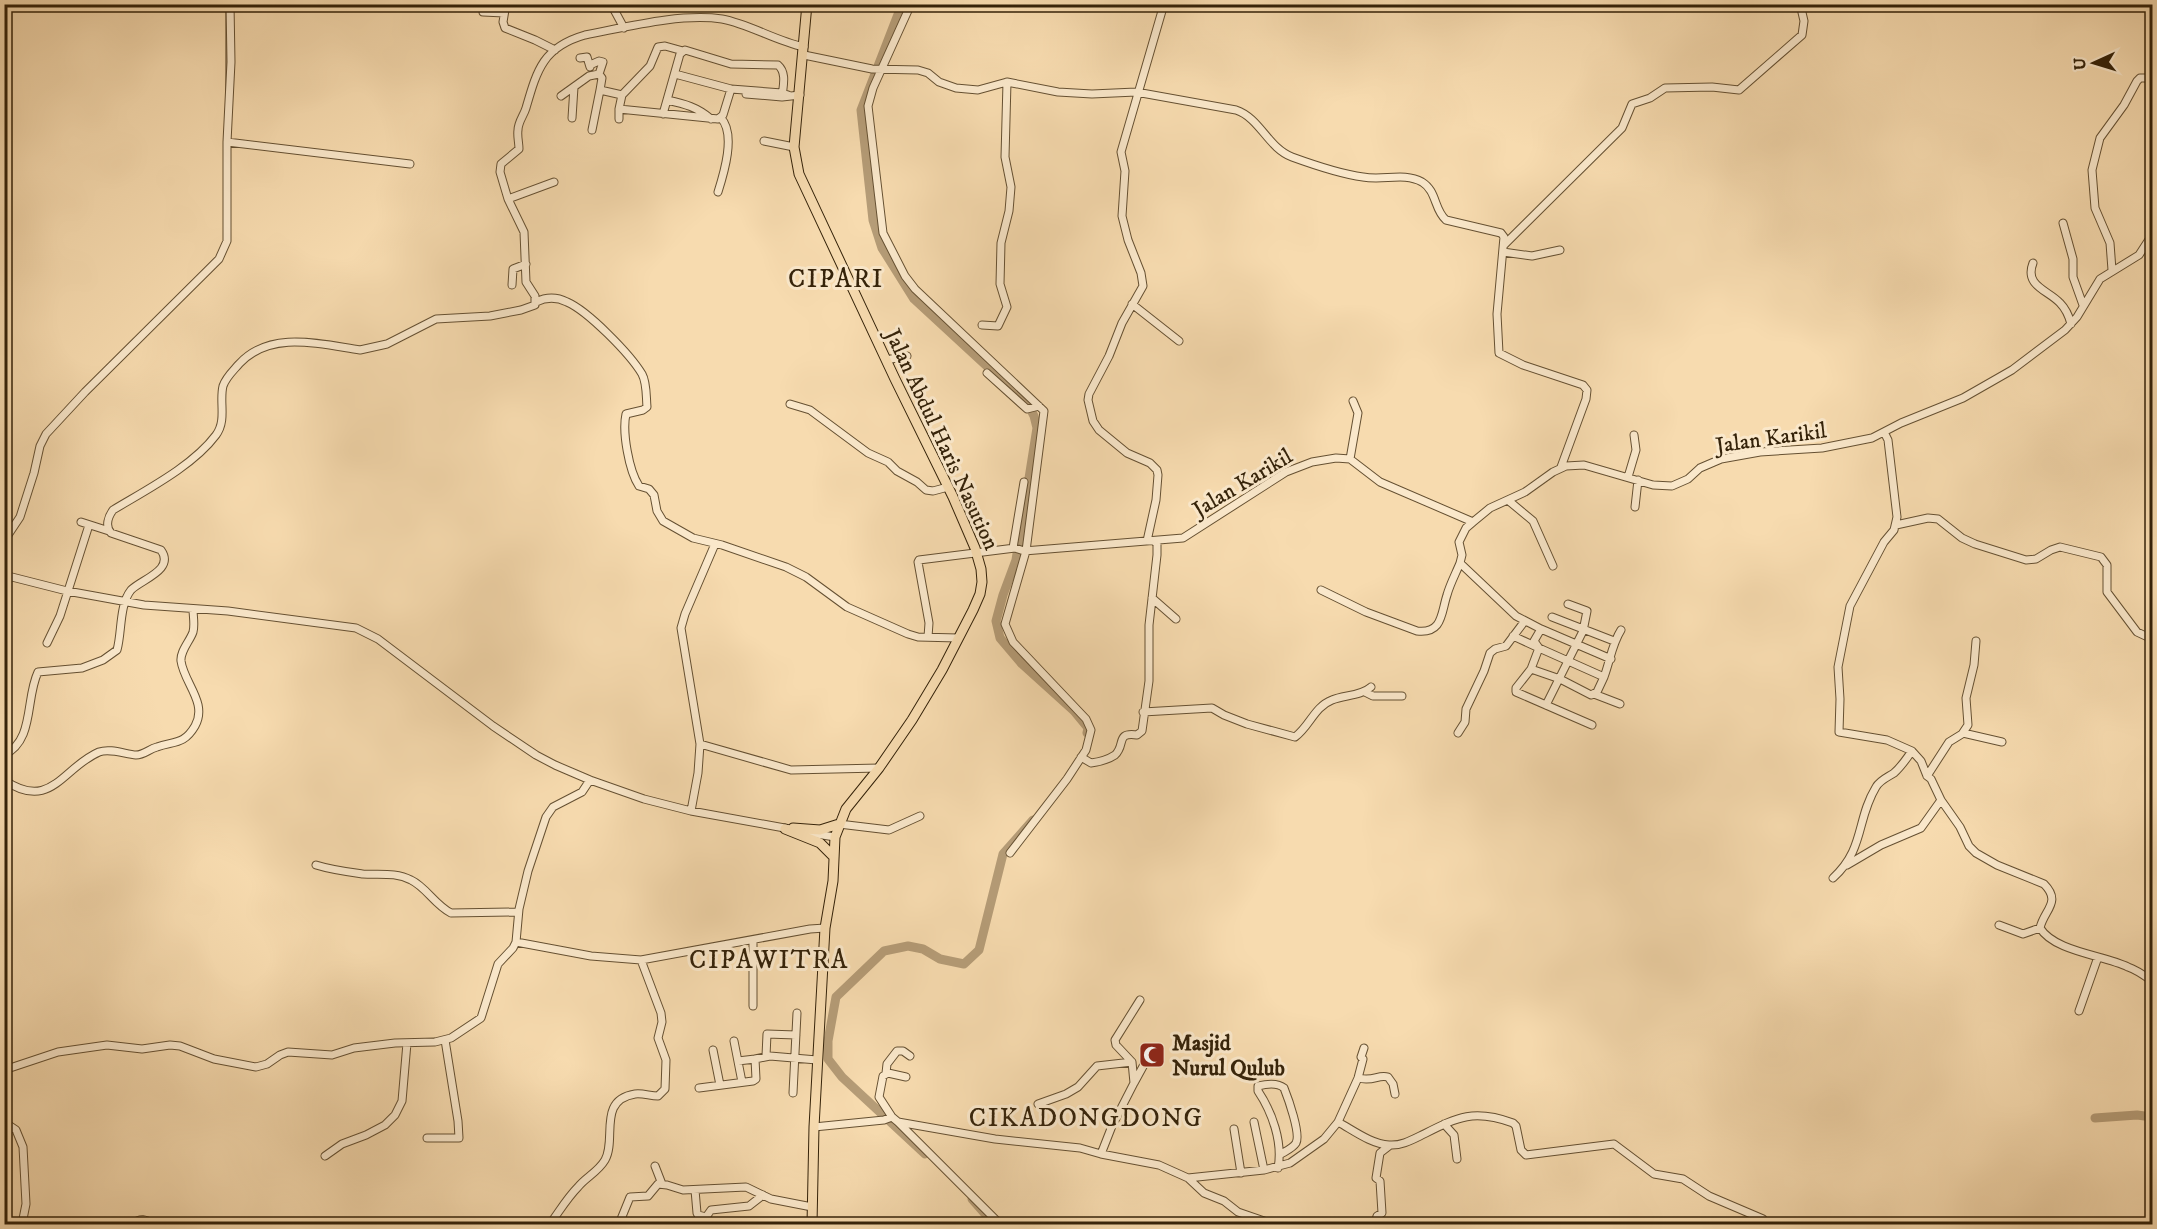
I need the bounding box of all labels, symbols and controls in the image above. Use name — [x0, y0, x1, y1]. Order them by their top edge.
north arrow — [2064, 33, 2124, 93]
text: U — [2070, 56, 2090, 71]
district label: CIPARI — [788, 263, 884, 296]
street label: Jalan Abdul Haris Nasution — [878, 323, 1005, 555]
street label: Jalan Karikil — [1712, 417, 1829, 460]
street label: Jalan Karikil — [1186, 443, 1298, 525]
district label: CIPAWITRA — [689, 944, 849, 977]
place label: Masjid Nurul Qulub — [1172, 1030, 1285, 1082]
mosque icon: Masjid Nurul Qulub — [1137, 1040, 1167, 1070]
district label: CIKADONGDONG — [969, 1102, 1203, 1135]

